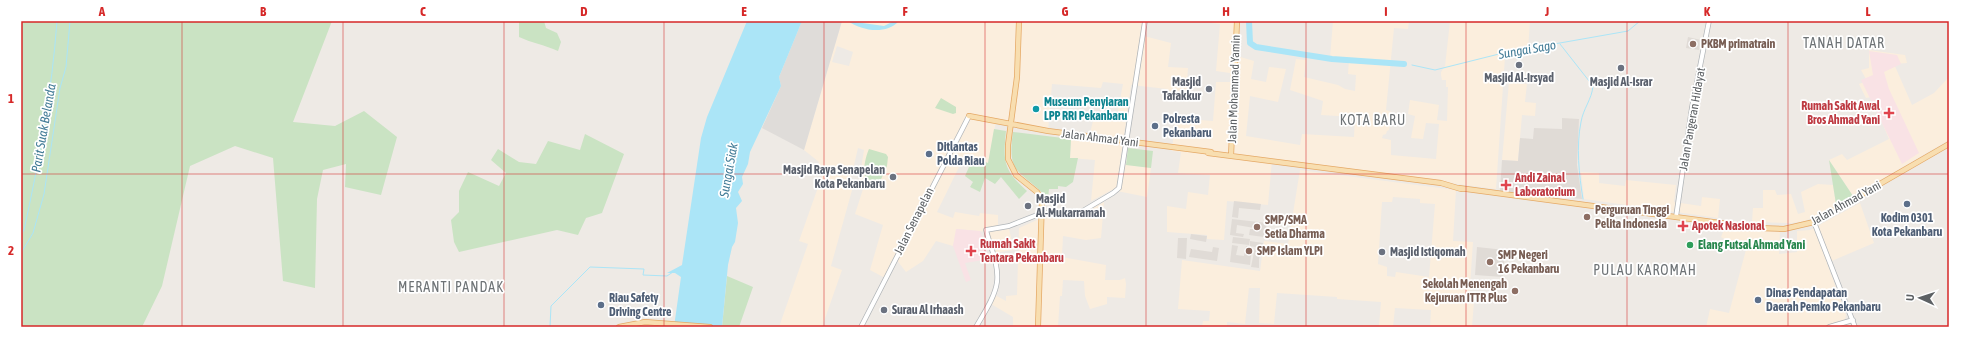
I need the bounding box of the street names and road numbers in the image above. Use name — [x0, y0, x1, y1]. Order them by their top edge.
street label: Jalan Mohammad Yamin — [1225, 35, 1243, 143]
street label: Jalan Pangeran Hidayat — [1676, 66, 1708, 172]
street label: Jalan Ahmad Yani — [1061, 126, 1139, 150]
street label: Jalan Ahmad Yani — [1809, 178, 1883, 228]
street label: Jalan Senapelan — [891, 185, 937, 257]

